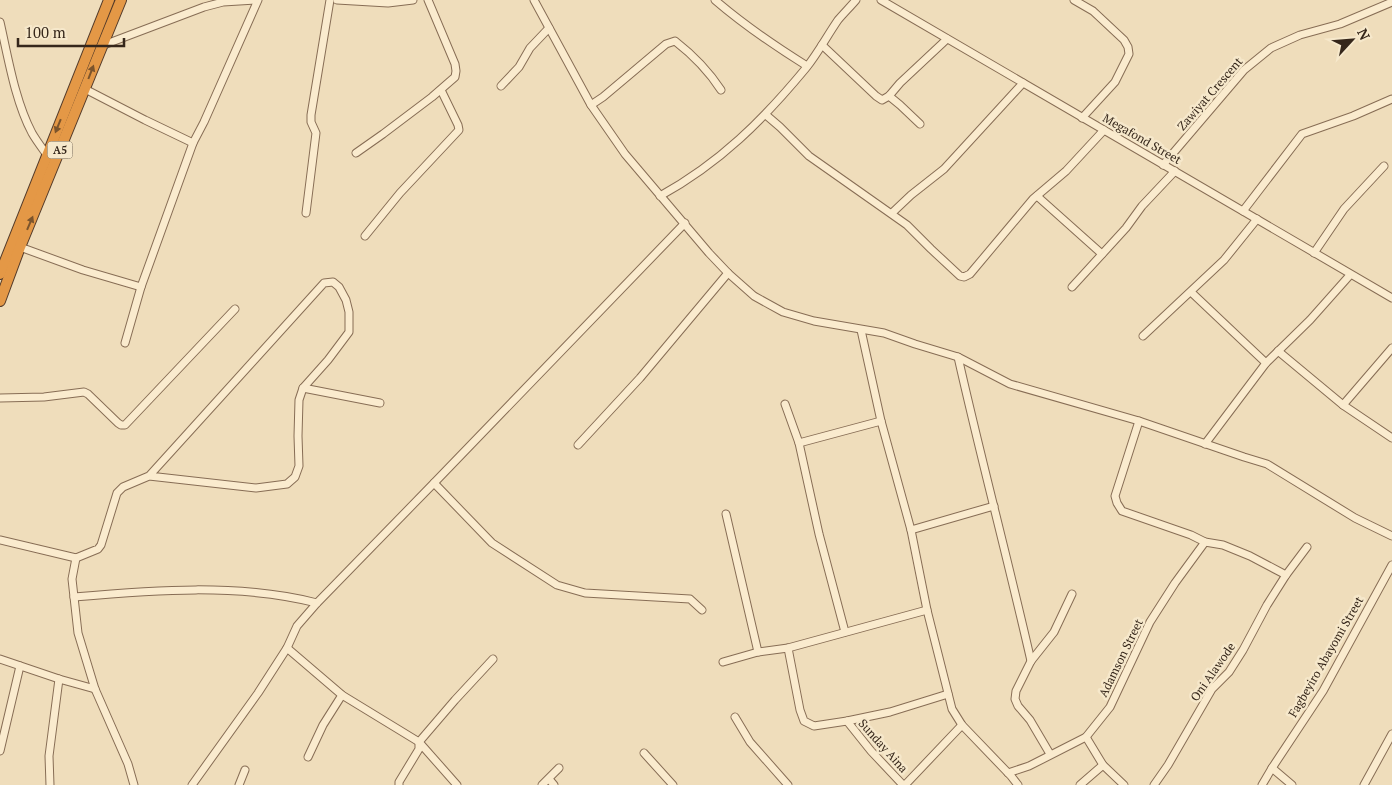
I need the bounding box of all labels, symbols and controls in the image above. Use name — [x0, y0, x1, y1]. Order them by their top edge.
scale bar — [18, 15, 124, 47]
north arrow — [1327, 15, 1377, 65]
text: 100 m — [25, 22, 66, 42]
text: N — [1353, 25, 1375, 43]
street label: Zawiyat Crescent — [1174, 54, 1246, 133]
one-way arrow — [87, 64, 95, 79]
street label: Megafond Street — [1100, 110, 1185, 167]
one-way arrow — [54, 119, 62, 134]
road number: A5 — [48, 142, 72, 158]
one-way arrow — [27, 216, 35, 230]
street label: Fagbeyiro Abayomi Street — [1285, 593, 1367, 720]
street label: Adamson Street — [1095, 616, 1146, 699]
street label: Oni Alawode — [1187, 640, 1238, 704]
street label: Sunday Aina — [855, 716, 911, 776]

